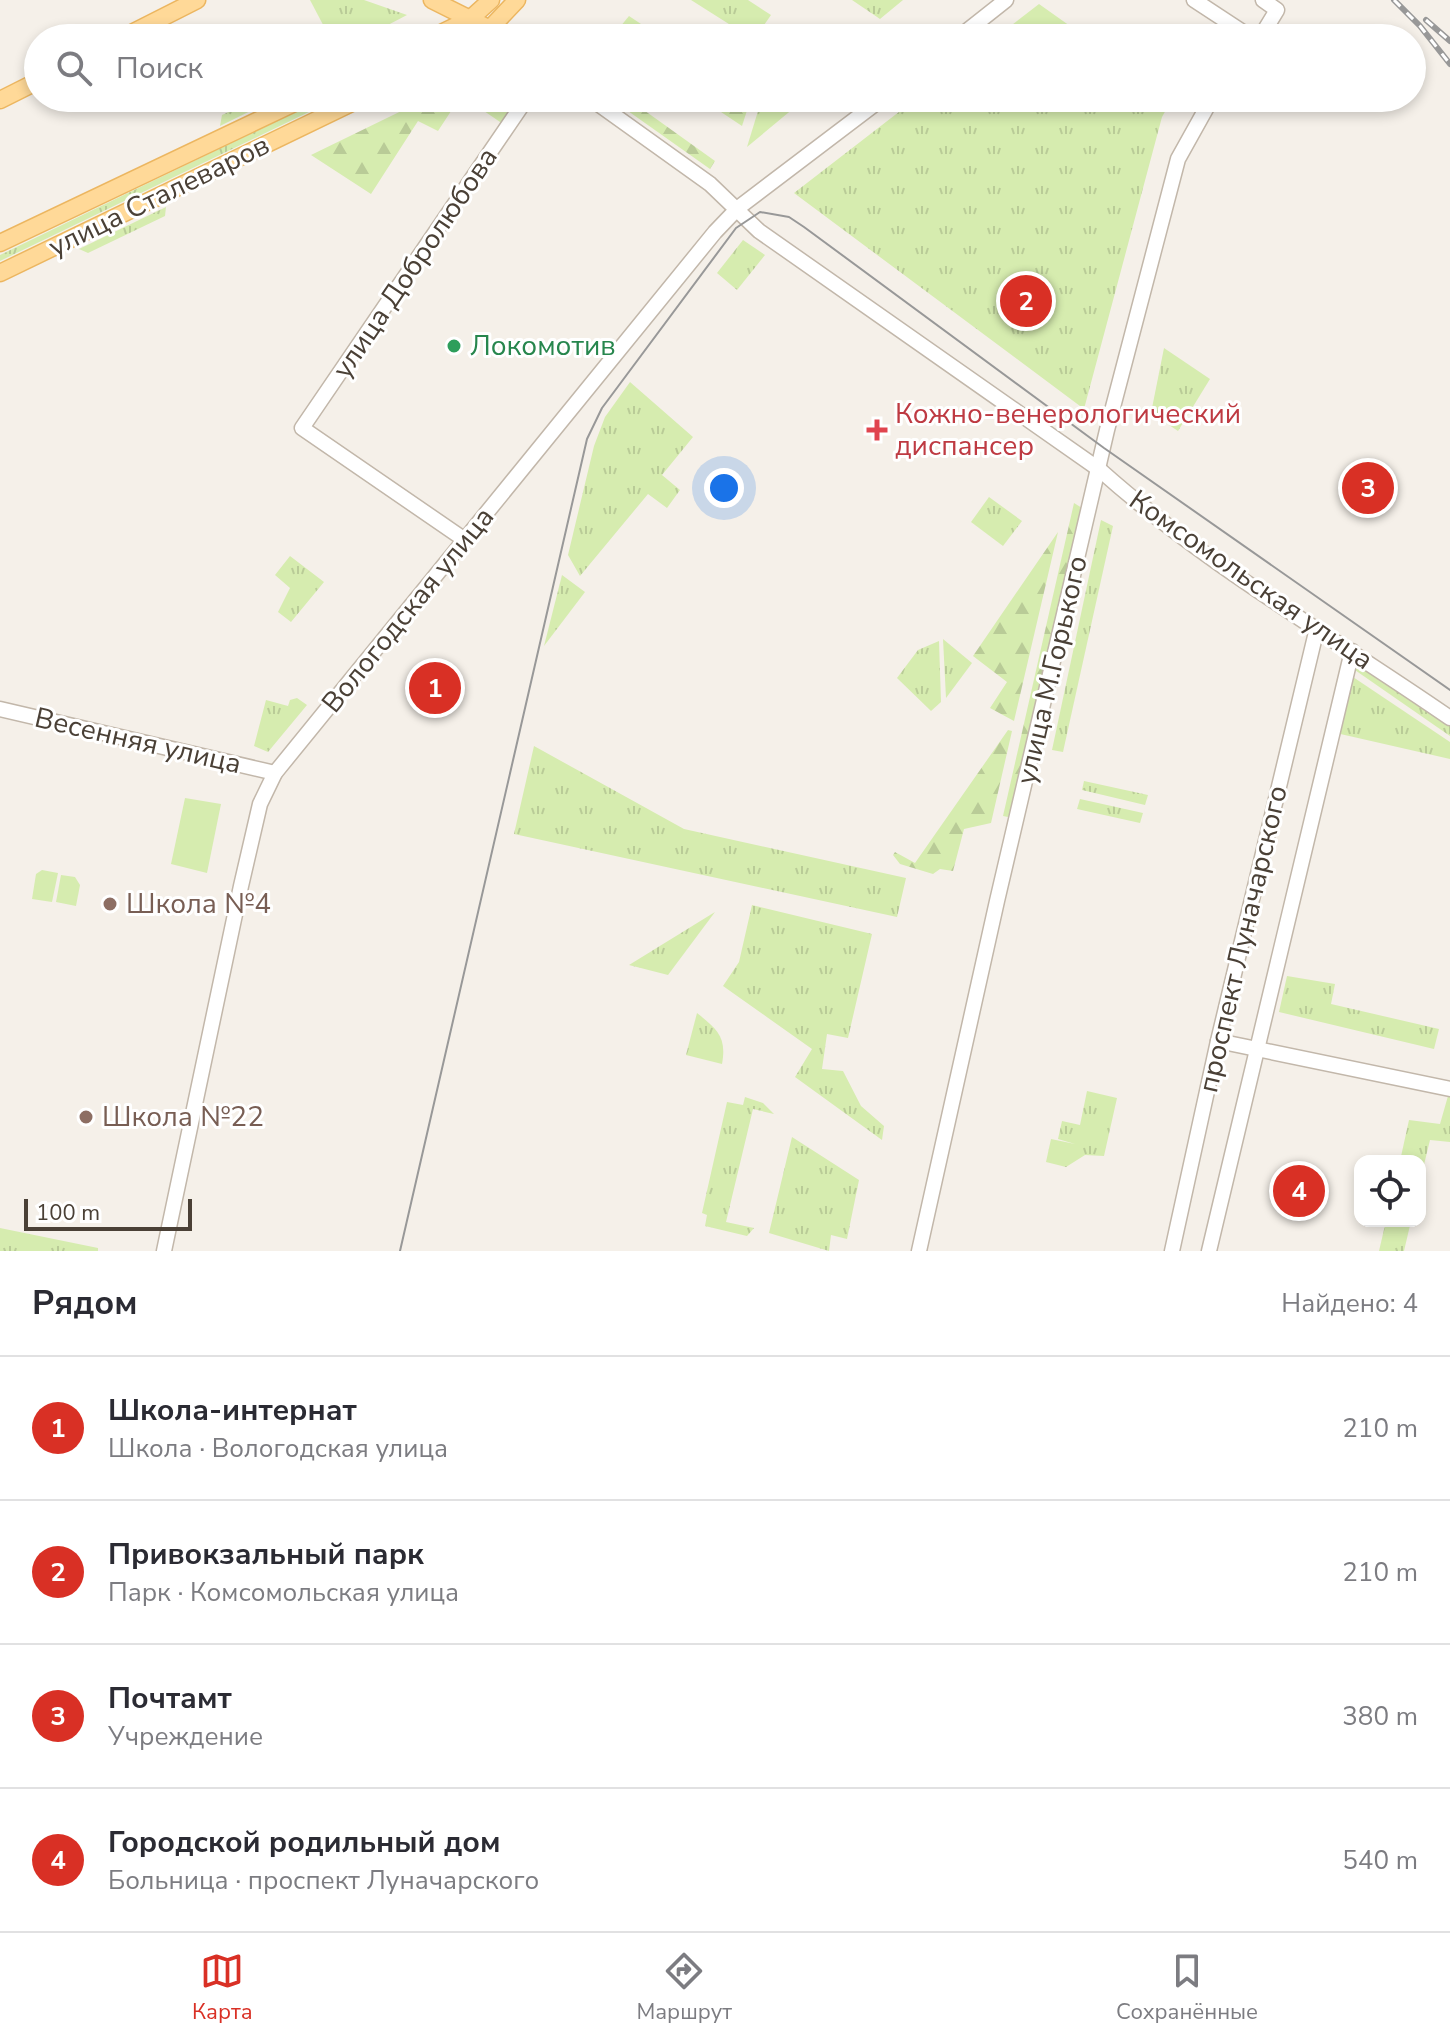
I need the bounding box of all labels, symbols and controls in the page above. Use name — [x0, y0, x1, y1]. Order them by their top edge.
search box — [24, 24, 1426, 112]
icon: search — [52, 46, 96, 90]
text: Поиск — [116, 48, 203, 89]
street label: улица Сталеваров — [42, 126, 276, 266]
street label: улица Добролюбова — [324, 140, 506, 386]
pin: 2 — [1000, 271, 1052, 331]
place label: Локомотив — [470, 327, 616, 365]
marker: Локомотив — [445, 337, 463, 355]
place label: Кожно-венерологический диспансер — [895, 395, 1241, 465]
marker: Кожно-венерологический диспансер — [866, 419, 888, 441]
pin: 3 — [1342, 458, 1394, 518]
your location — [704, 468, 744, 508]
street label: Комсомольская улица — [1121, 481, 1381, 679]
street label: Вологодская улица — [313, 499, 503, 721]
street label: улица М.Горького — [1007, 552, 1097, 788]
pin: 1 — [409, 658, 461, 718]
street label: Весенняя улица — [31, 699, 245, 783]
street label: проспект Луначарского — [1189, 782, 1297, 1096]
place label: Школа №4 — [126, 885, 271, 923]
marker: Школа №4 — [101, 895, 119, 913]
place label: Школа №22 — [102, 1098, 264, 1136]
marker: Школа №22 — [77, 1108, 95, 1126]
map controls — [1354, 1155, 1426, 1227]
button: locate — [1354, 1155, 1426, 1227]
pin: 4 — [1273, 1161, 1325, 1221]
scale bar — [24, 1195, 192, 1231]
text: 100 m — [36, 1198, 100, 1228]
text: Рядом — [32, 1280, 138, 1326]
text: Найдено: 4 — [1281, 1286, 1418, 1321]
text: Школа-интернат — [108, 1390, 357, 1431]
text: 1 — [50, 1411, 66, 1446]
text: 210 m — [1342, 1411, 1418, 1446]
text: Школа · Вологодская улица — [108, 1431, 448, 1466]
text: Привокзальный парк — [108, 1534, 424, 1575]
text: 2 — [50, 1555, 66, 1590]
text: 210 m — [1342, 1555, 1418, 1590]
text: Парк · Комсомольская улица — [108, 1575, 459, 1610]
text: Почтамт — [108, 1678, 232, 1719]
text: 3 — [50, 1699, 66, 1734]
text: 380 m — [1342, 1699, 1418, 1734]
text: Учреждение — [108, 1719, 263, 1754]
text: Городской родильный дом — [108, 1822, 501, 1863]
text: 4 — [50, 1843, 66, 1878]
text: 540 m — [1342, 1843, 1418, 1878]
text: Больница · проспект Луначарского — [108, 1863, 539, 1898]
tab: Карта — [192, 1949, 253, 2027]
tab: Маршрут — [636, 1949, 732, 2027]
tab: Сохранённые — [1116, 1949, 1258, 2027]

